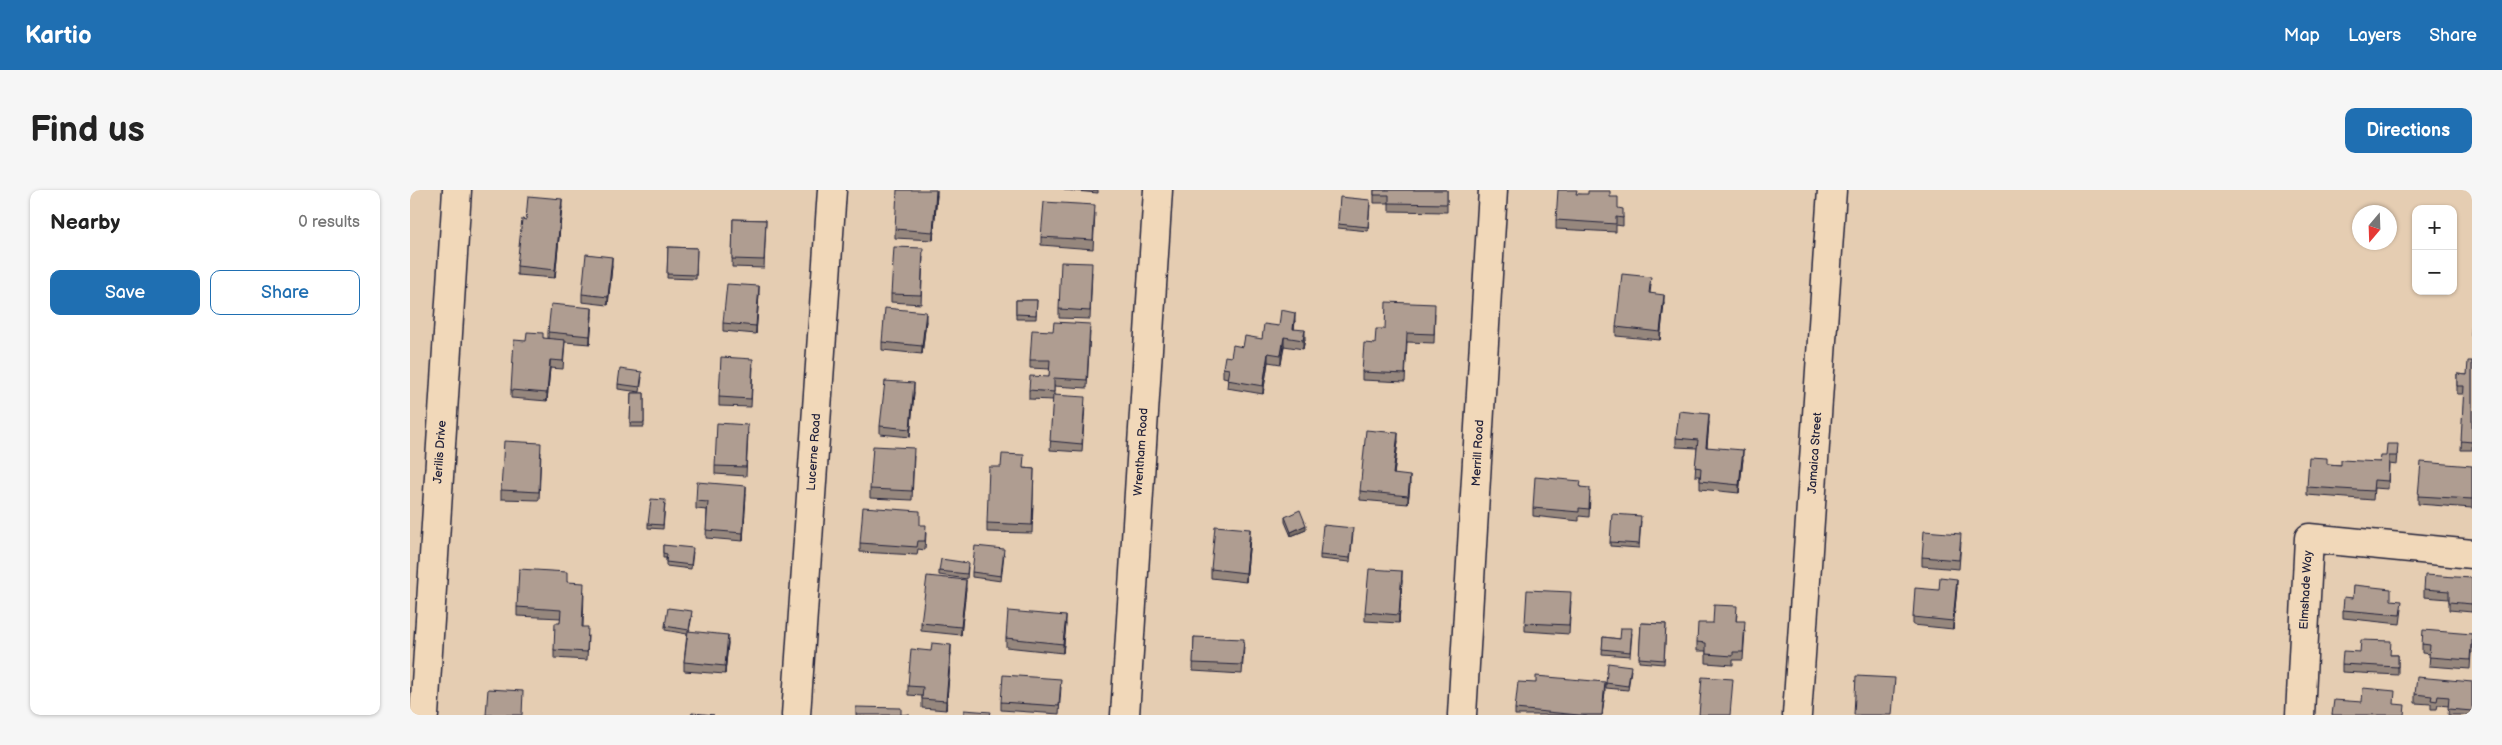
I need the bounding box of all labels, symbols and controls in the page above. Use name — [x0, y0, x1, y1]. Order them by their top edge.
text: Kartio — [25, 21, 92, 50]
text: Map — [2284, 25, 2320, 46]
text: Layers — [2348, 25, 2401, 46]
text: Share — [2429, 25, 2477, 46]
button: Directions — [2345, 108, 2472, 153]
text: Find us — [30, 109, 145, 152]
north arrow — [2352, 205, 2397, 250]
map controls — [2412, 205, 2457, 295]
button: + — [2412, 205, 2457, 250]
text: Nearby — [50, 210, 120, 235]
text: 0 results — [298, 213, 360, 232]
button: − — [2412, 250, 2457, 295]
button: Save — [50, 270, 200, 315]
button: Share — [210, 270, 360, 315]
street label: Wrentham Road — [1130, 407, 1152, 497]
street label: Jamaica Street — [1805, 412, 1825, 494]
street label: Lucerne Road — [804, 413, 824, 491]
street label: Merrill Road — [1469, 419, 1487, 487]
street label: Jerilis Drive — [430, 420, 450, 484]
street label: Elmshade Way — [2296, 550, 2316, 630]

